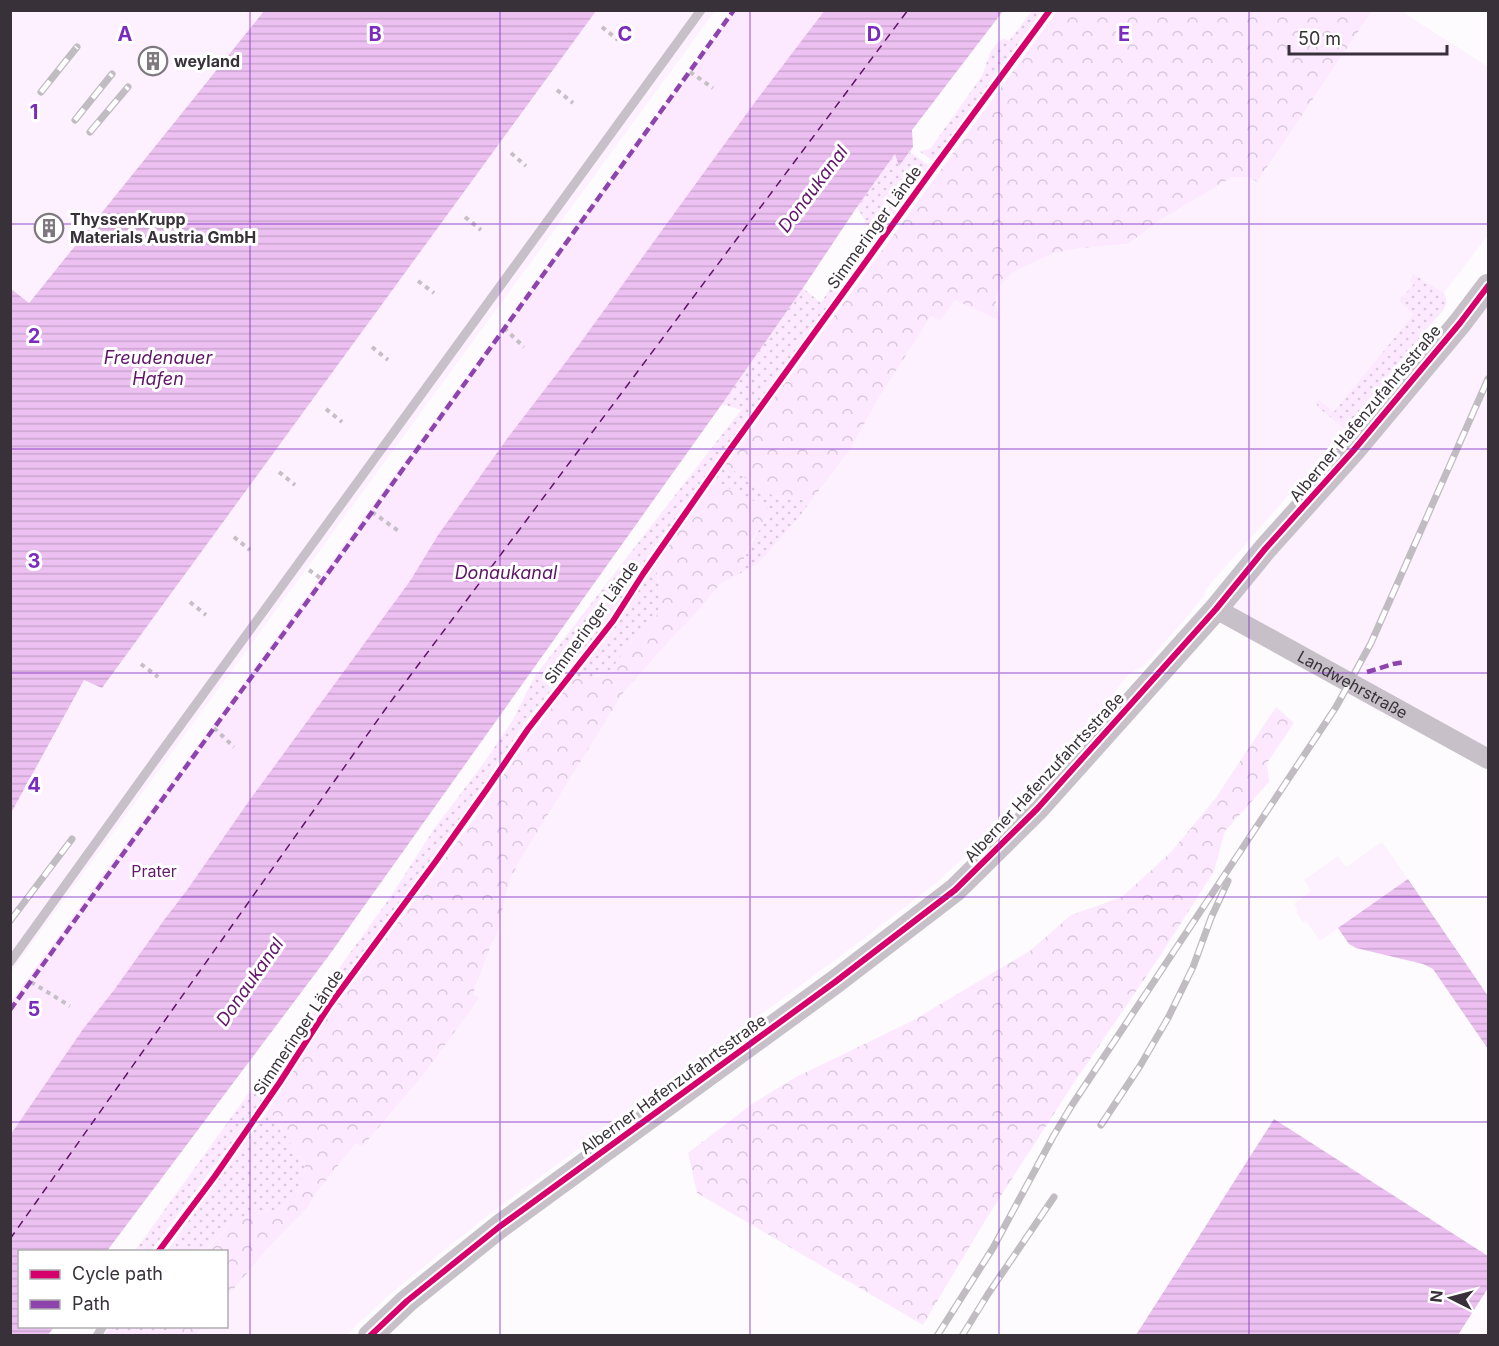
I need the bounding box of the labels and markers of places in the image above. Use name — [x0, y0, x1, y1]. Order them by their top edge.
building icon: weyland — [137, 45, 169, 77]
place label: weyland — [174, 51, 240, 71]
place label: ThyssenKrupp Materials Austria GmbH — [70, 209, 256, 247]
building icon: ThyssenKrupp Materials Austria GmbH — [33, 212, 65, 244]

